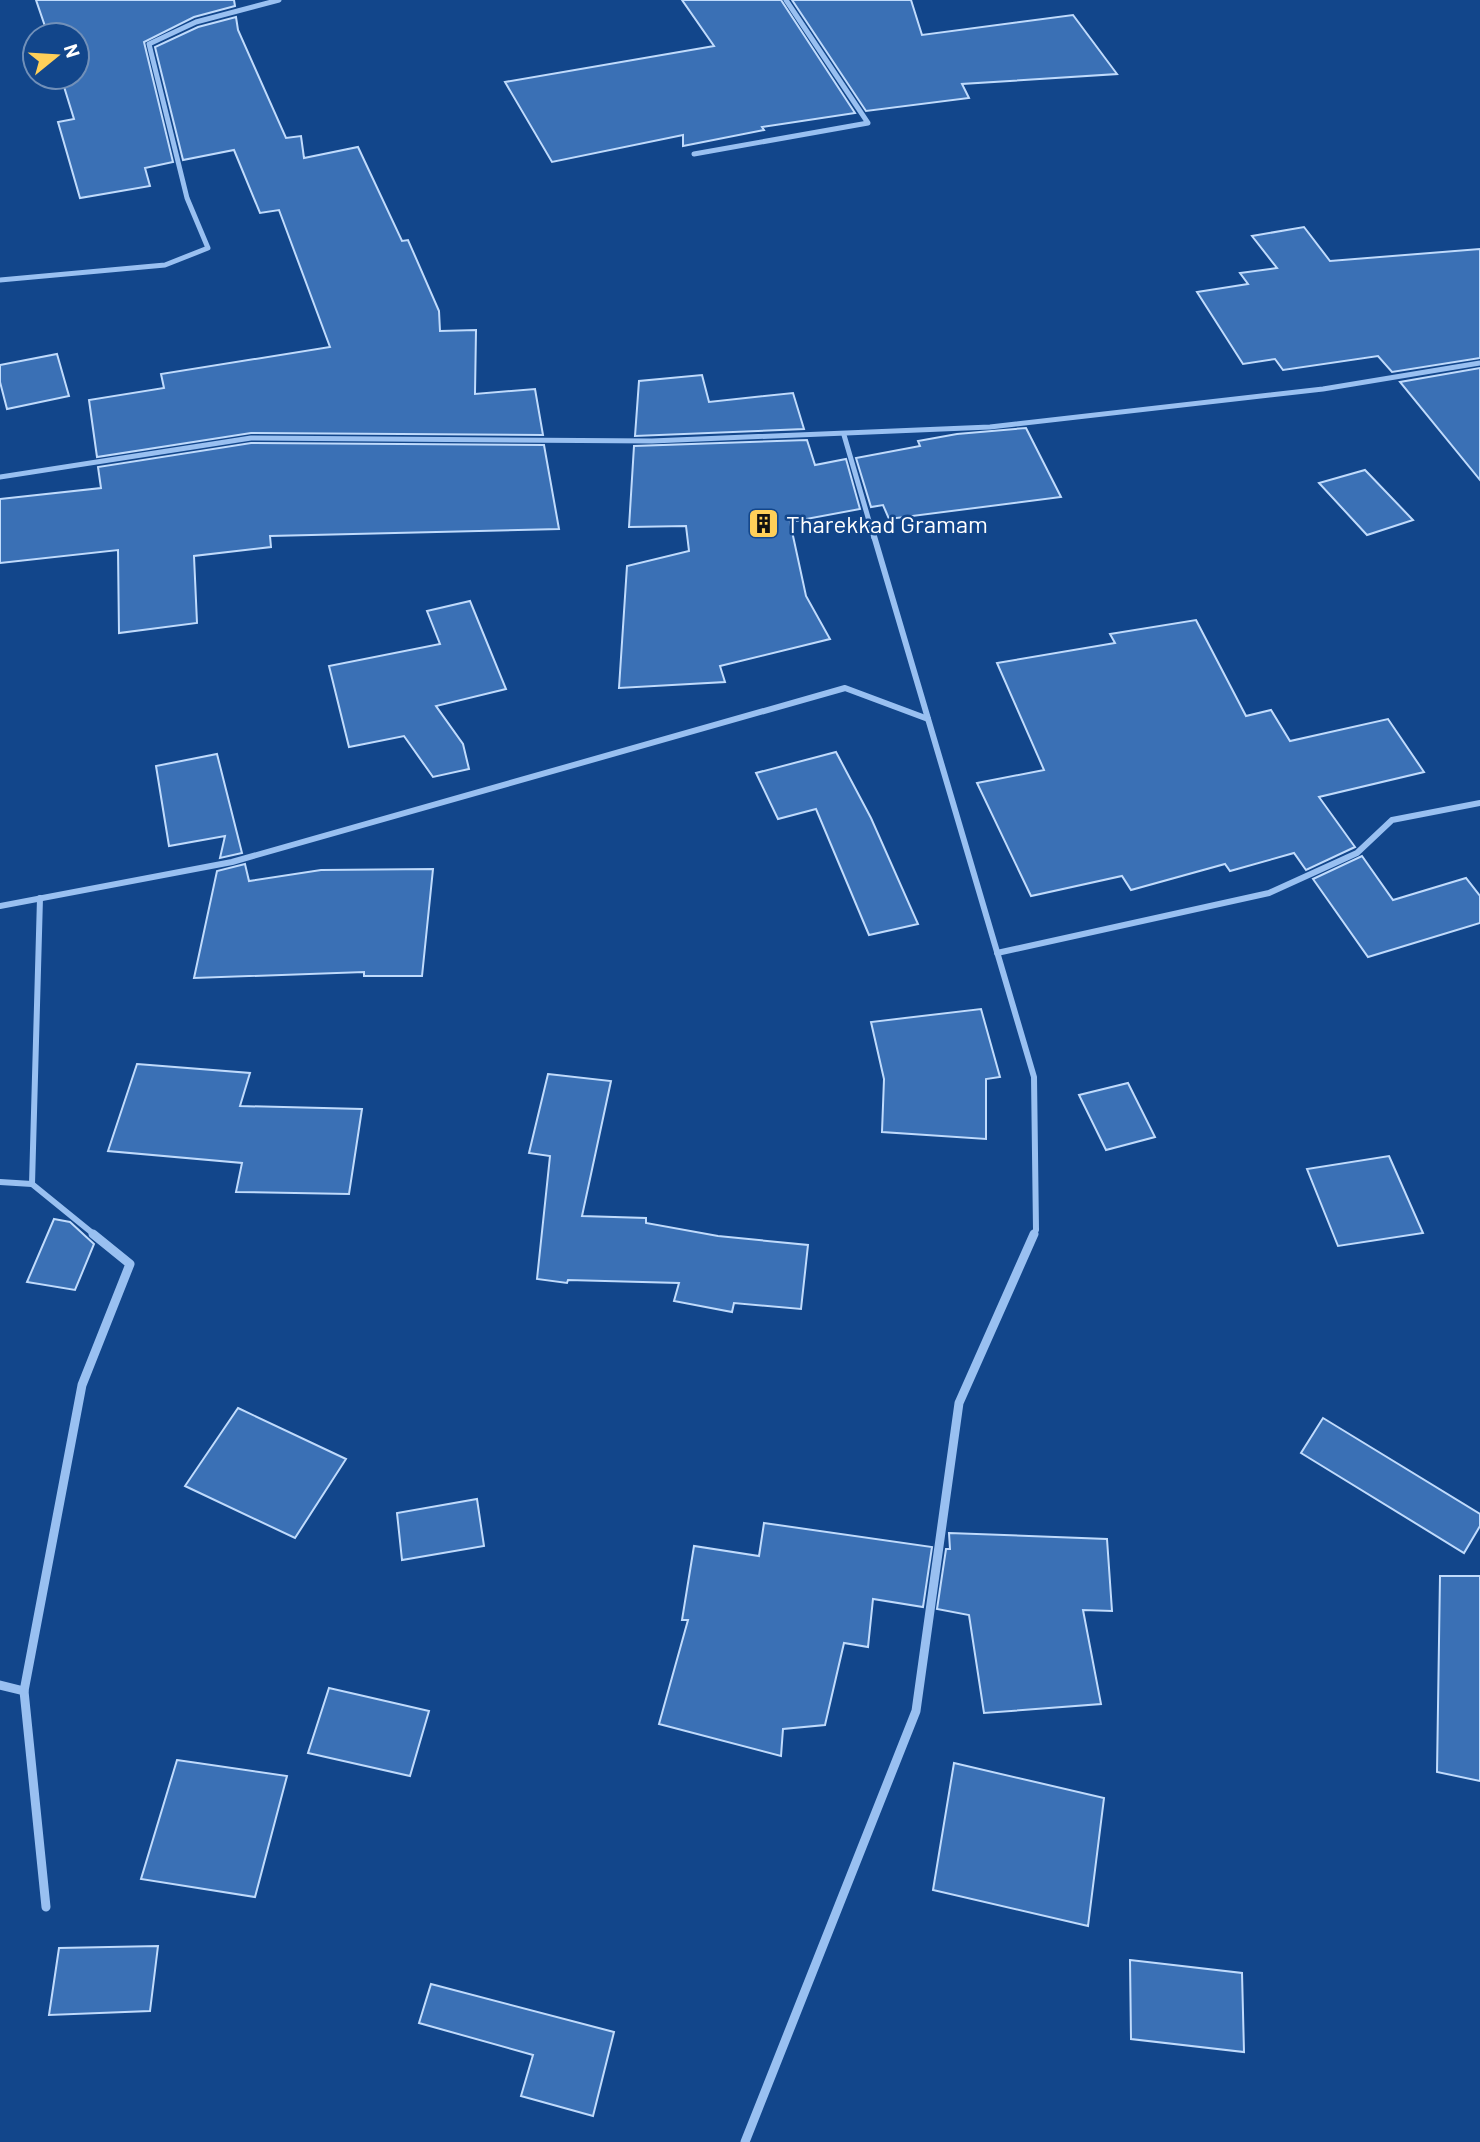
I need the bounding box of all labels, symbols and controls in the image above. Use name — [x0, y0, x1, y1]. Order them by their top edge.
north arrow — [21, 21, 91, 91]
text: N — [60, 41, 86, 60]
building icon: Tharekkad Gramam — [746, 506, 780, 540]
place label: Tharekkad Gramam — [786, 509, 988, 538]

